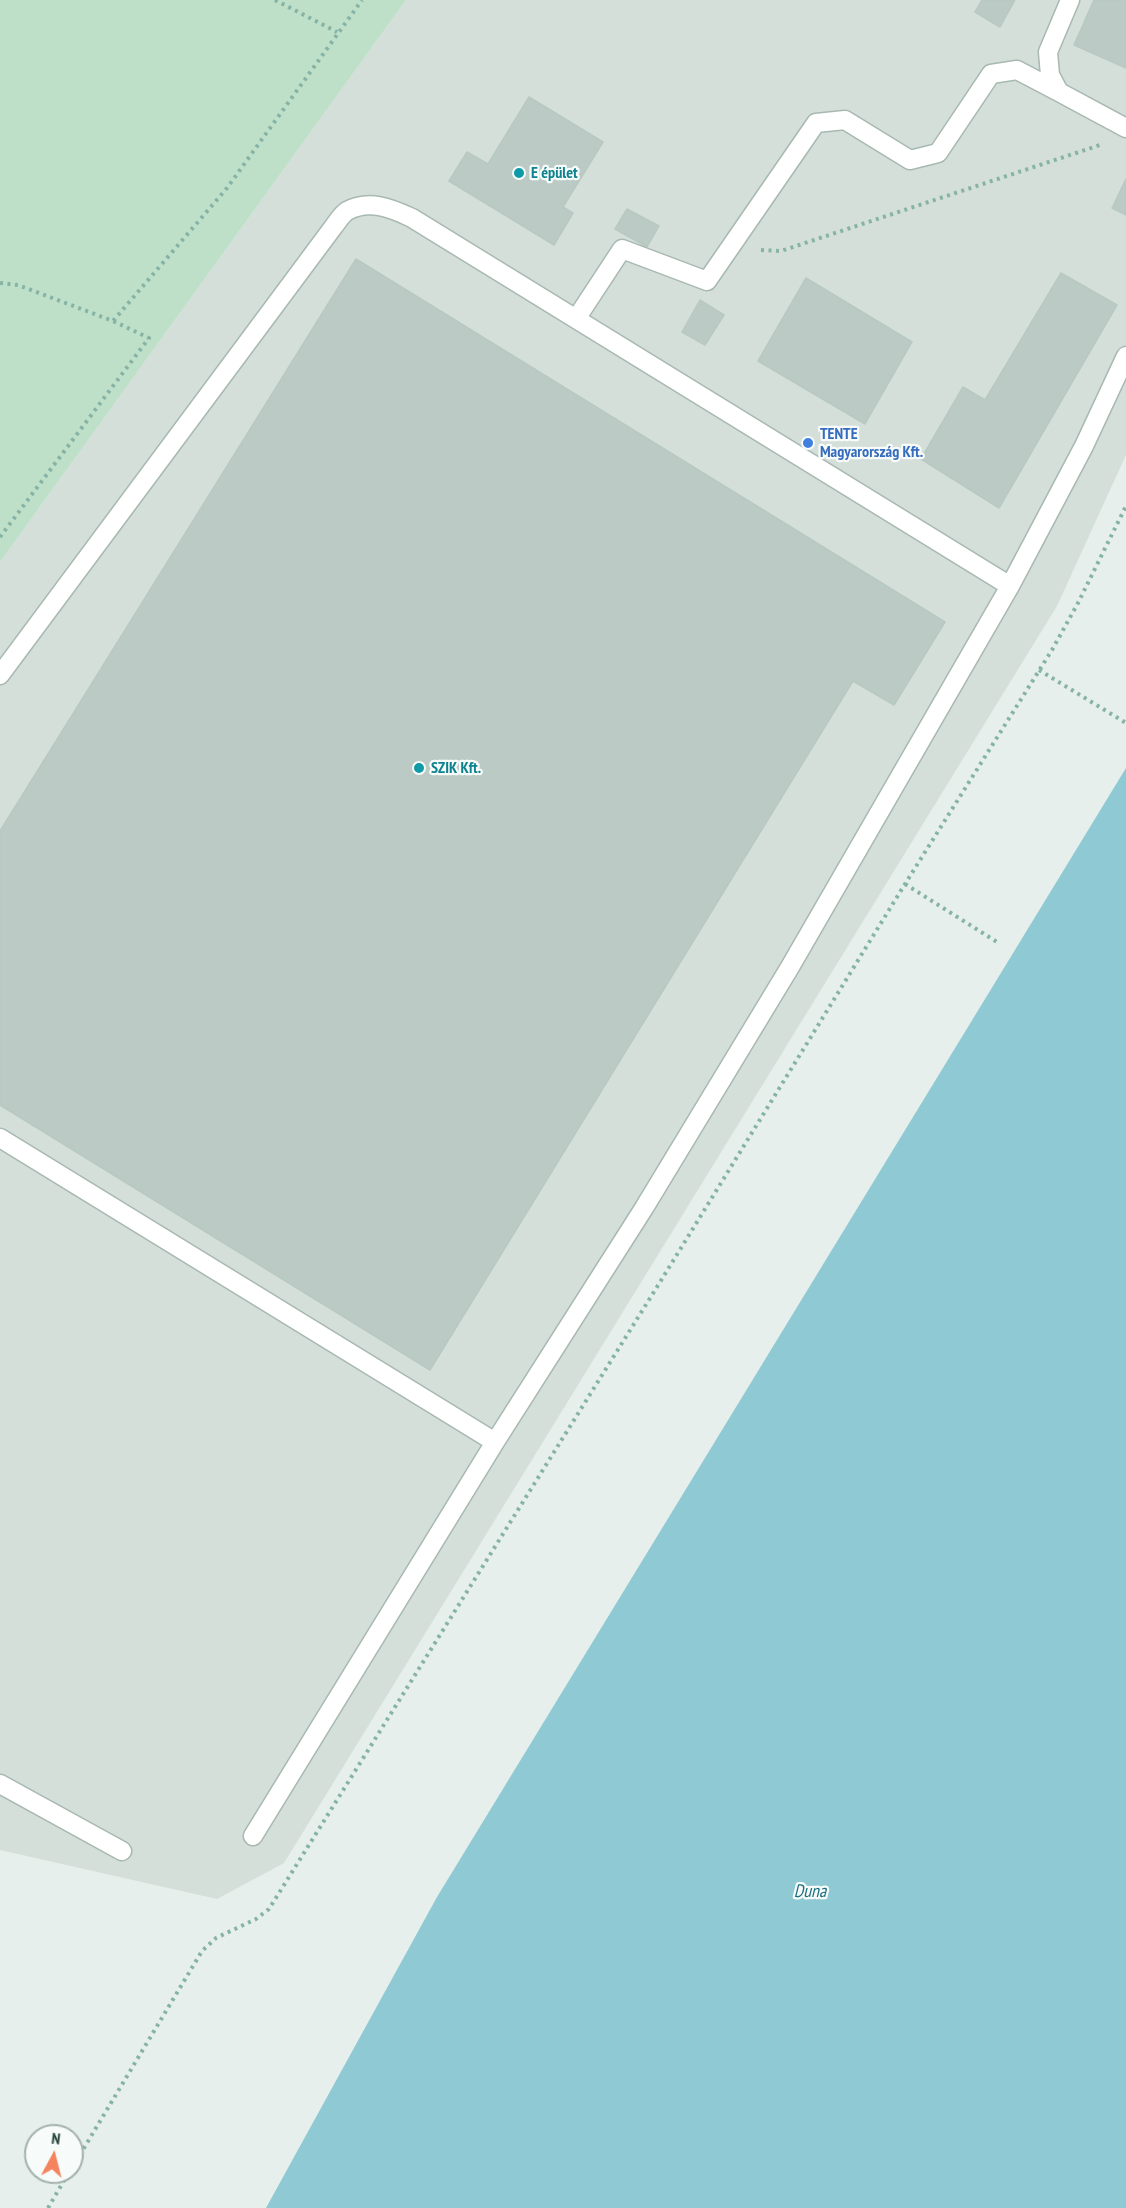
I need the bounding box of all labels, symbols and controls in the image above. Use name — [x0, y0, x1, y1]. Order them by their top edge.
place label: E épület — [531, 163, 578, 183]
marker: E épület — [512, 166, 526, 180]
place label: TENTE Magyarország Kft. — [820, 424, 923, 462]
marker: TENTE Magyarország Kft. — [801, 436, 815, 450]
place label: SZIK Kft. — [431, 758, 481, 778]
marker: SZIK Kft. — [412, 761, 426, 775]
water label: Duna — [794, 1881, 826, 1903]
north arrow — [24, 2124, 84, 2184]
text: N — [50, 2128, 61, 2149]

